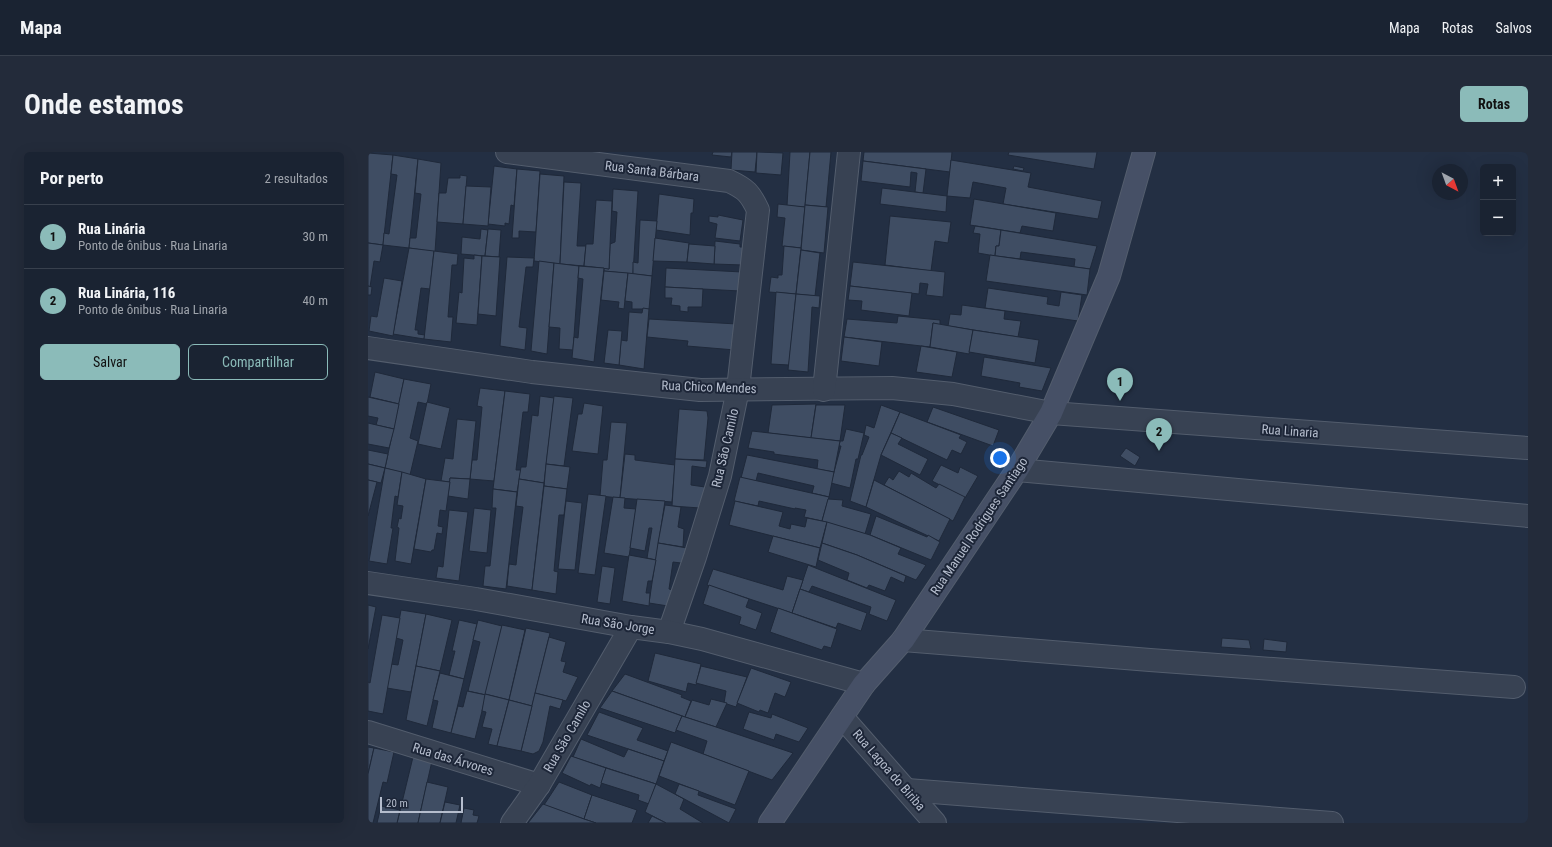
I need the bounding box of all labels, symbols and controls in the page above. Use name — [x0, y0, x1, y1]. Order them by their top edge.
text: Mapa — [20, 16, 62, 39]
text: Mapa — [1389, 20, 1420, 36]
text: Rotas — [1442, 20, 1474, 36]
text: Salvos — [1496, 20, 1532, 36]
button: Rotas — [1460, 86, 1528, 122]
text: Onde estamos — [24, 88, 184, 121]
street label: Rua Santa Bárbara — [604, 158, 700, 184]
north arrow — [1432, 164, 1468, 200]
map controls — [1480, 164, 1516, 236]
button: + — [1480, 164, 1516, 200]
text: Por perto — [40, 168, 104, 188]
text: 2 resultados — [264, 171, 328, 186]
button: − — [1480, 200, 1516, 236]
text: Rua Linária — [78, 220, 145, 238]
text: 1 — [50, 229, 56, 244]
text: 30 m — [302, 229, 328, 244]
text: Ponto de ônibus · Rua Linaria — [78, 238, 228, 253]
text: Rua Linária, 116 — [78, 284, 175, 302]
text: 2 — [50, 293, 56, 308]
text: 40 m — [302, 293, 328, 308]
text: Ponto de ônibus · Rua Linaria — [78, 302, 228, 317]
button: Salvar — [40, 344, 180, 380]
button: Compartilhar — [188, 344, 328, 380]
pin: 1 — [1107, 368, 1133, 401]
street label: Rua Chico Mendes — [661, 378, 757, 396]
street label: Rua São Camilo — [709, 407, 741, 489]
pin: 2 — [1146, 418, 1172, 451]
street label: Rua Linaria — [1261, 422, 1319, 440]
your location — [990, 448, 1010, 468]
street label: Rua Manuel Rodrigues Santiago — [927, 454, 1031, 598]
street label: Rua São Jorge — [580, 611, 656, 637]
street label: Rua São Camilo — [540, 697, 594, 775]
street label: Rua Lagoa do Biriba — [850, 726, 928, 814]
street label: Rua das Árvores — [411, 740, 495, 778]
scale bar — [380, 795, 463, 814]
text: 20 m — [386, 797, 408, 810]

